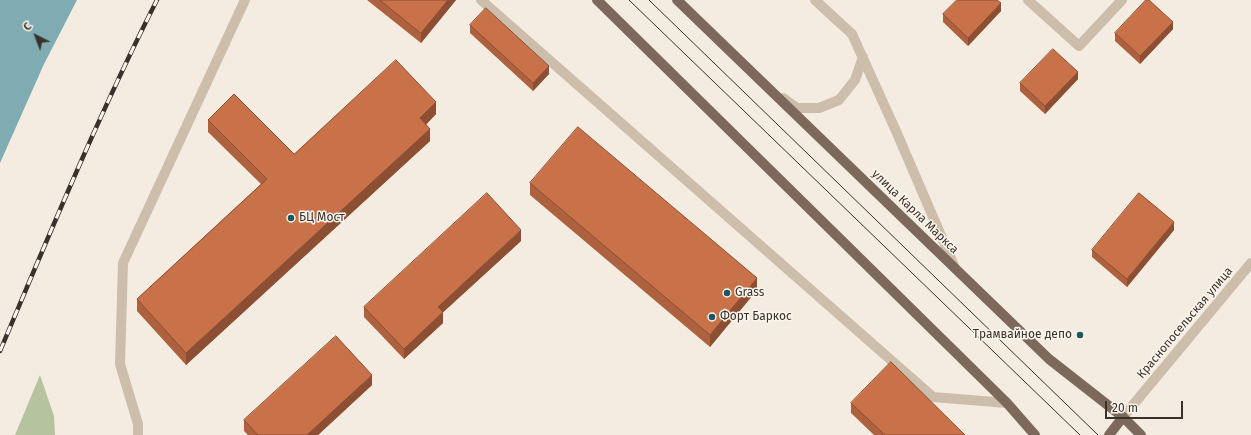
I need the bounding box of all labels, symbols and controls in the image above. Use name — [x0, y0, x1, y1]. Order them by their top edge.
north arrow — [16, 16, 56, 56]
text: С — [21, 20, 34, 34]
street label: улица Карла Маркса — [869, 167, 961, 257]
place label: БЦ Мост — [299, 211, 345, 225]
marker: БЦ Мост — [286, 213, 296, 223]
street label: Краснопосельская улица — [1134, 264, 1236, 382]
place label: Grass — [735, 286, 764, 300]
marker: Grass — [722, 288, 732, 298]
place label: Форт Баркос — [720, 310, 792, 324]
marker: Форт Баркос — [707, 312, 717, 322]
place label: Трамвайное депо — [973, 328, 1072, 342]
marker: Трамвайное депо — [1075, 330, 1085, 340]
scale bar — [1107, 393, 1185, 419]
text: 20 m — [1112, 401, 1138, 415]

